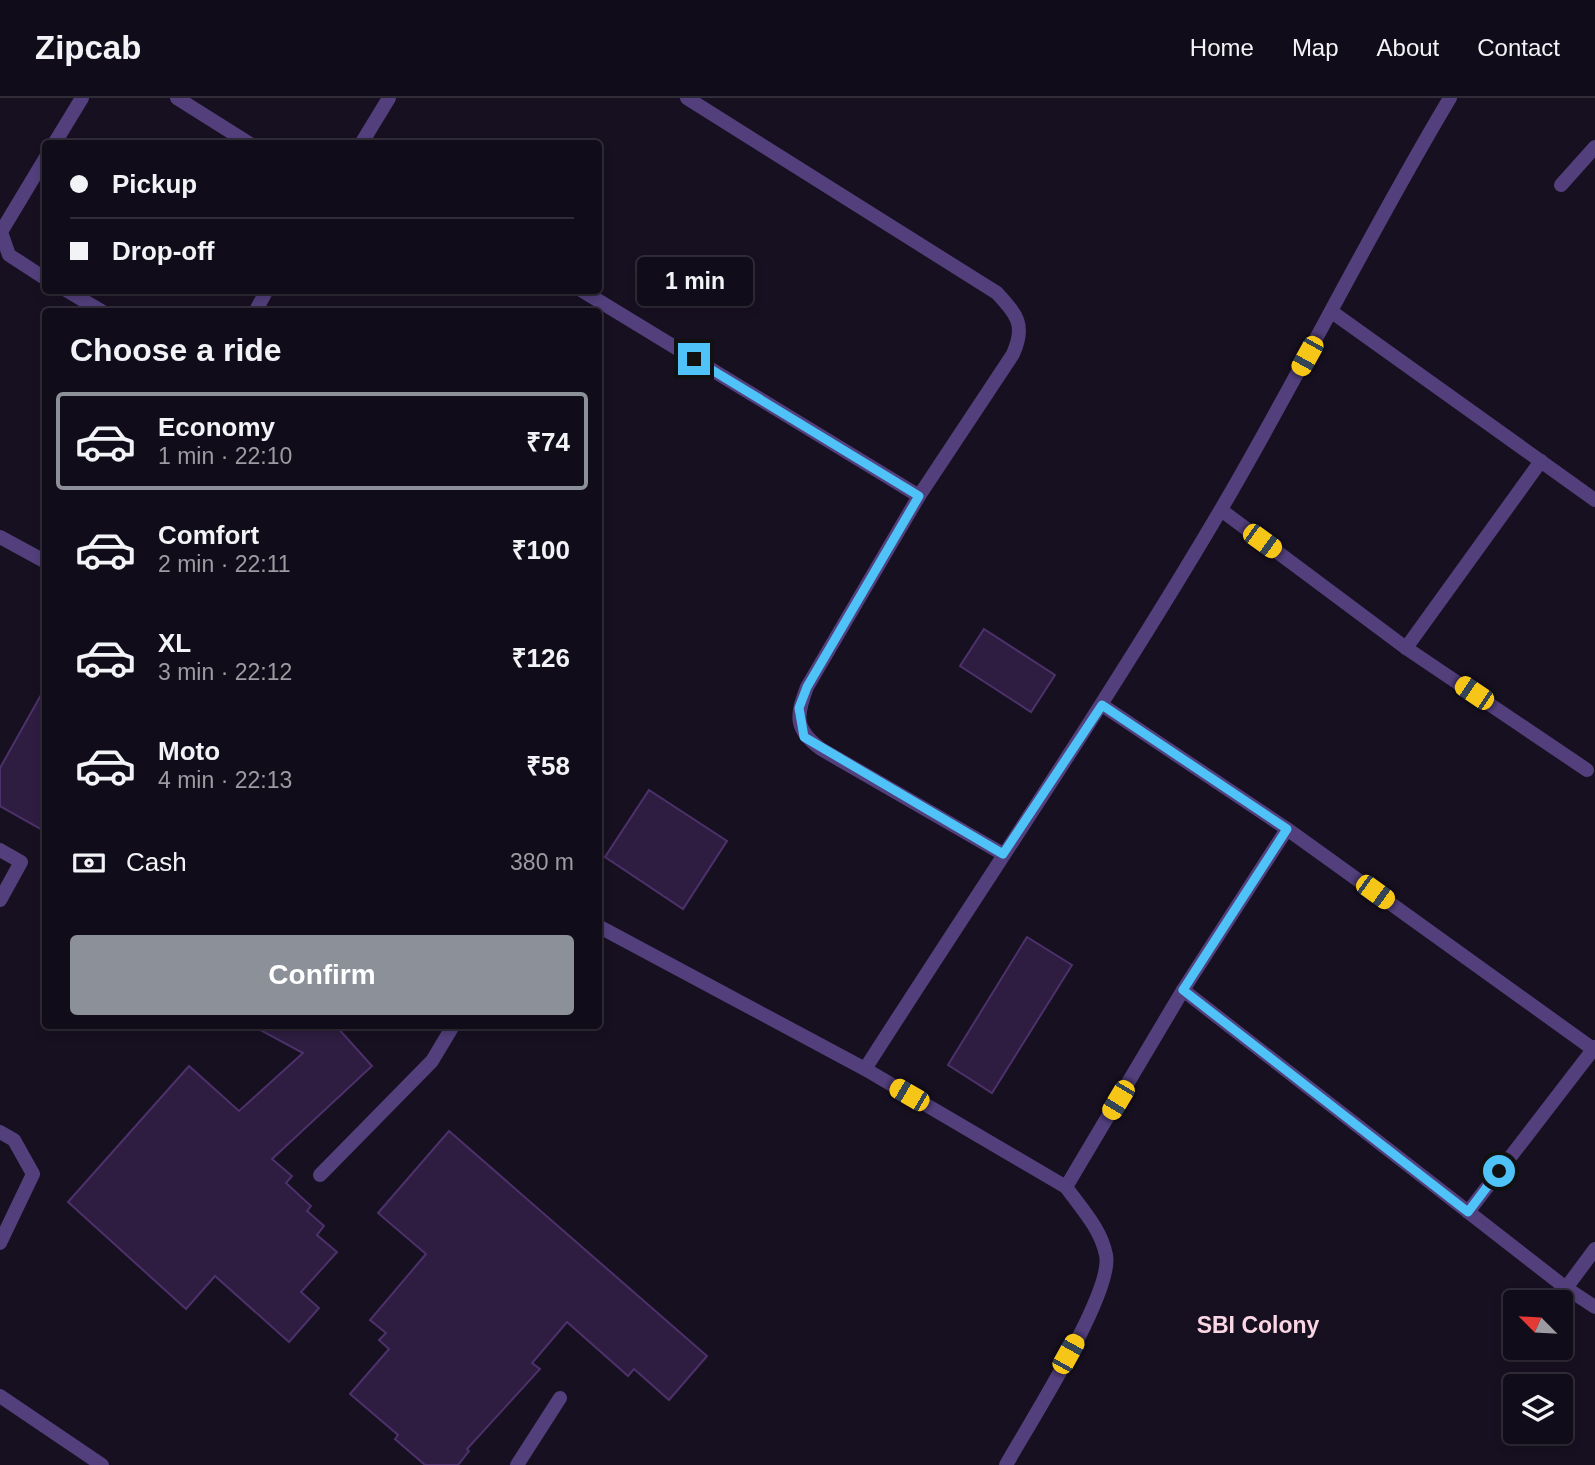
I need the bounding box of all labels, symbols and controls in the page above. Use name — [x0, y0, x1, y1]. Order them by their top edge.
text: Zipcab — [35, 29, 141, 66]
text: Home — [1190, 34, 1254, 61]
text: Map — [1292, 34, 1339, 61]
text: About — [1377, 34, 1439, 61]
text: Contact — [1477, 34, 1560, 61]
text: Pickup — [112, 169, 197, 199]
text: Drop-off — [112, 236, 215, 266]
callout: 1 min — [636, 258, 752, 306]
text: 1 min — [665, 268, 725, 294]
text: Choose a ride — [70, 332, 282, 368]
car — [1288, 333, 1327, 379]
route end — [678, 343, 710, 375]
icon: car — [74, 410, 137, 473]
text: Economy — [158, 412, 275, 442]
text: ₹74 — [526, 427, 570, 457]
text: 1 min · 22:10 — [158, 443, 292, 469]
icon: car — [74, 518, 137, 581]
text: Comfort — [158, 520, 259, 550]
car — [1239, 520, 1286, 562]
text: ₹100 — [512, 535, 570, 565]
text: 2 min · 22:11 — [158, 551, 291, 577]
icon: car — [74, 626, 137, 689]
text: XL — [158, 628, 191, 658]
text: ₹126 — [512, 643, 570, 673]
text: 3 min · 22:12 — [158, 659, 292, 685]
car — [1451, 673, 1498, 713]
icon: car — [74, 734, 137, 797]
text: Moto — [158, 736, 220, 766]
text: ₹58 — [526, 751, 570, 781]
text: 4 min · 22:13 — [158, 767, 292, 793]
icon: cash — [70, 844, 108, 882]
text: Cash — [126, 847, 187, 877]
text: 380 m — [510, 849, 574, 875]
car — [1352, 871, 1399, 913]
button: Confirm — [70, 935, 574, 1015]
car — [886, 1075, 933, 1115]
car — [1099, 1077, 1138, 1123]
route start — [1483, 1155, 1515, 1187]
north arrow — [1503, 1290, 1573, 1360]
map controls — [1503, 1290, 1573, 1444]
district label: SBI Colony — [1197, 1312, 1320, 1338]
car — [1049, 1331, 1088, 1377]
button: layers — [1503, 1374, 1573, 1444]

